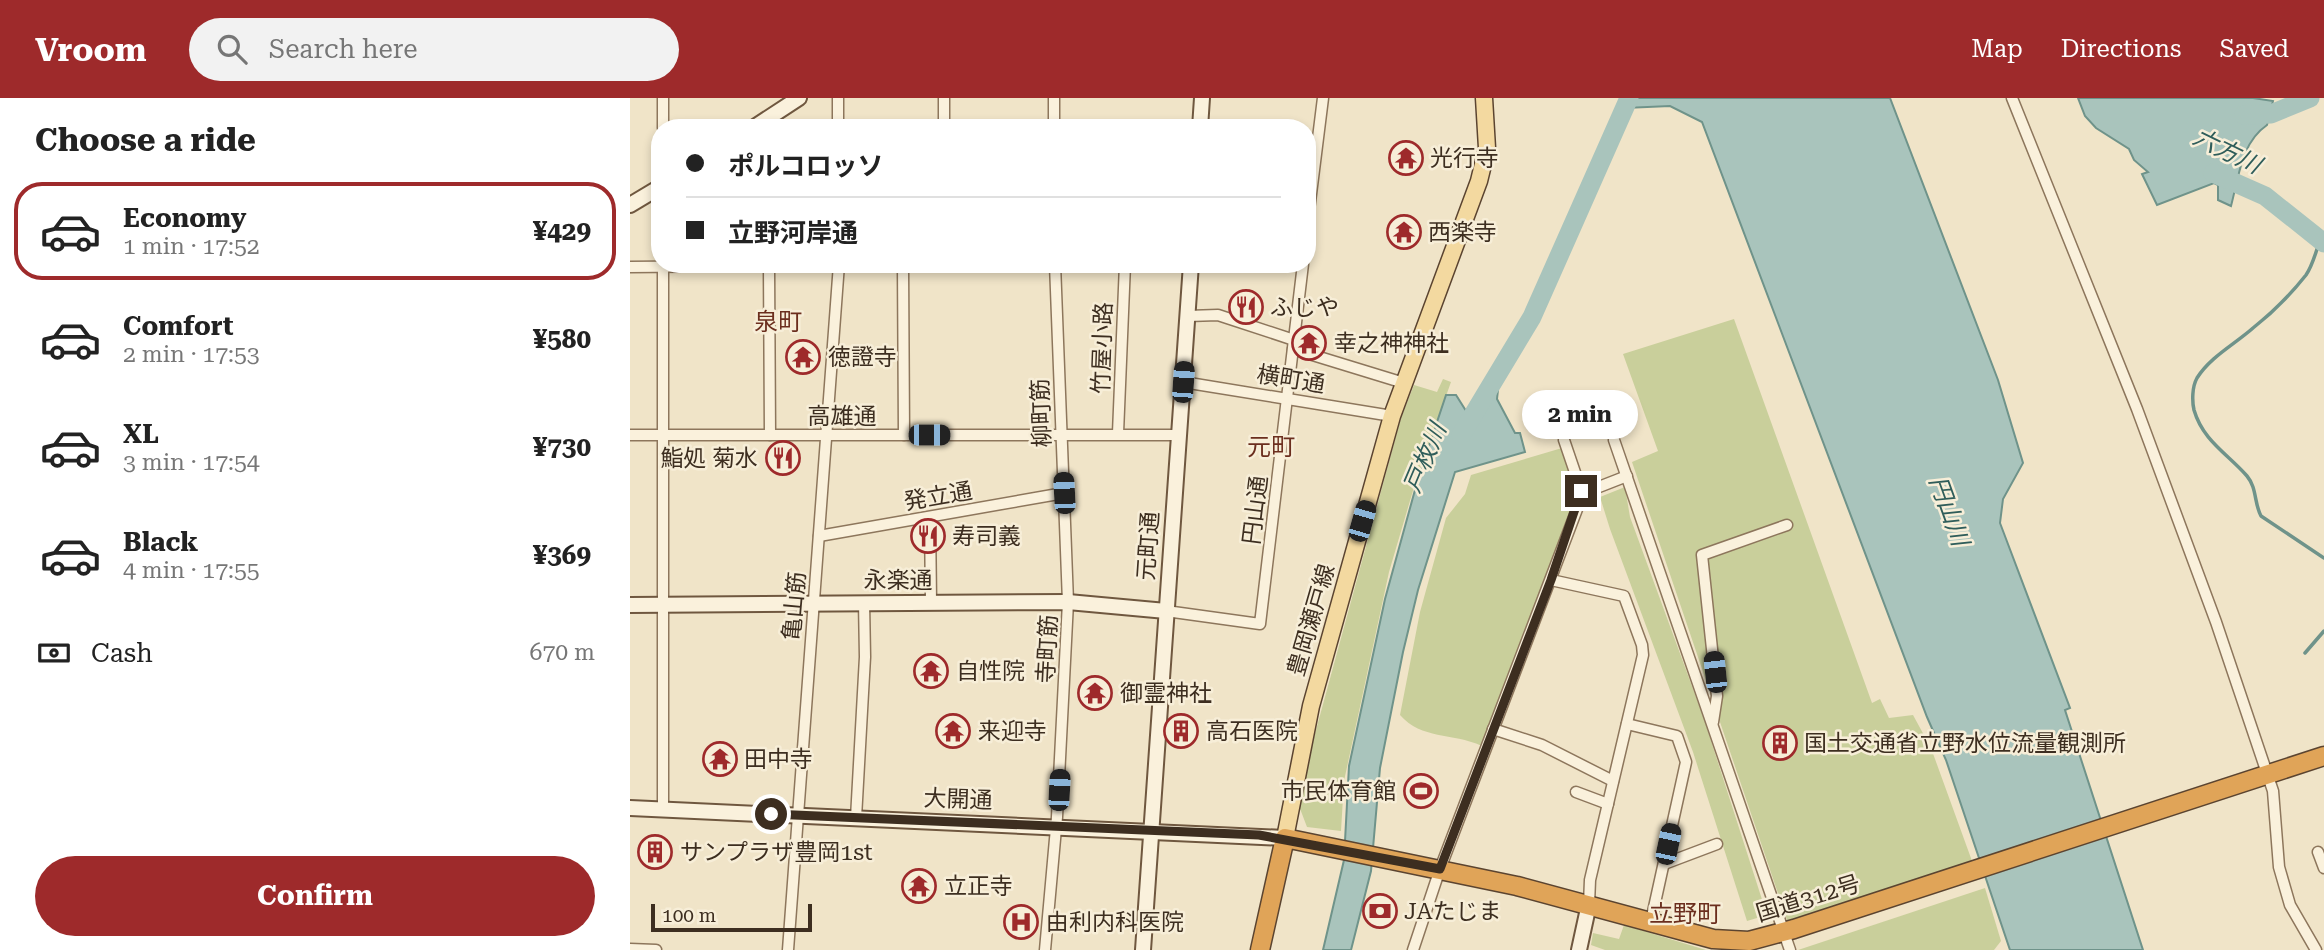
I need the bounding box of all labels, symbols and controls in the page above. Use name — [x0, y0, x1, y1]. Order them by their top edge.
search box — [189, 18, 679, 81]
text: Vroom — [35, 30, 147, 69]
icon: search — [213, 30, 251, 68]
text: Search here — [269, 34, 418, 64]
text: Map — [1971, 35, 2023, 63]
text: Directions — [2061, 35, 2181, 63]
text: Saved — [2219, 35, 2289, 63]
text: Choose a ride — [35, 121, 256, 159]
water label: 六方川 — [2189, 123, 2268, 181]
temple icon: 光行寺 — [1387, 139, 1425, 177]
place label: 光行寺 — [1430, 145, 1499, 172]
text: ポルコロッソ — [728, 151, 883, 181]
icon: car — [39, 200, 102, 263]
text: Economy — [123, 203, 246, 233]
temple icon: 西楽寺 — [1385, 213, 1423, 251]
text: ¥429 — [533, 216, 591, 246]
text: 立野河岸通 — [728, 218, 858, 248]
place label: 西楽寺 — [1428, 219, 1497, 246]
text: 1 min · 17:52 — [123, 233, 260, 260]
restaurant icon: ふじや — [1227, 288, 1265, 326]
place label: ふじや — [1270, 294, 1339, 321]
street label: 竹屋小路 — [1087, 302, 1118, 394]
icon: car — [39, 308, 102, 371]
district label: 泉町 — [754, 308, 802, 336]
text: Comfort — [123, 311, 233, 341]
text: ¥580 — [533, 324, 591, 354]
temple icon: 幸之神神社 — [1290, 324, 1328, 362]
place label: 幸之神神社 — [1334, 330, 1449, 357]
temple icon: 徳證寺 — [784, 338, 822, 376]
text: 2 min · 17:53 — [123, 341, 260, 368]
place label: 徳證寺 — [828, 344, 897, 371]
car — [1172, 360, 1195, 404]
street label: 横町通 — [1255, 361, 1327, 398]
street label: 柳町筋 — [1027, 378, 1056, 448]
callout: 2 min — [1523, 390, 1639, 438]
text: 2 min — [1548, 401, 1612, 428]
street label: 高雄通 — [808, 403, 877, 430]
icon: car — [39, 416, 102, 479]
water label: 戸枚川 — [1398, 417, 1453, 497]
text: XL — [123, 419, 159, 449]
car — [909, 425, 951, 446]
text: ¥730 — [533, 432, 591, 462]
district label: 元町 — [1247, 433, 1295, 461]
restaurant icon: 鮨処 菊水 — [764, 439, 802, 477]
place label: 鮨処 菊水 — [660, 445, 758, 472]
text: 3 min · 17:54 — [123, 449, 260, 476]
car — [1053, 471, 1076, 515]
water label: 円山川 — [1924, 472, 1975, 552]
street label: 円山通 — [1238, 474, 1273, 546]
route end — [1565, 475, 1597, 507]
street label: 発立通 — [902, 477, 974, 516]
car — [1347, 498, 1378, 544]
street label: 元町通 — [1133, 511, 1164, 581]
restaurant icon: 寿司義 — [909, 517, 947, 555]
place label: 寿司義 — [952, 523, 1021, 550]
icon: car — [39, 524, 102, 587]
text: Black — [123, 527, 198, 557]
text: ¥369 — [533, 540, 591, 570]
text: 4 min · 17:55 — [123, 557, 260, 584]
street label: 豊岡瀬戸線 — [1283, 561, 1340, 679]
street label: 永楽通 — [864, 567, 933, 594]
street label: 亀山筋 — [778, 570, 811, 642]
street label: 寺町筋 — [1032, 614, 1063, 684]
icon: cash — [35, 634, 73, 672]
text: Cash — [91, 638, 153, 668]
text: 670 m — [530, 639, 595, 666]
car — [1703, 650, 1728, 694]
temple icon: 自性院 — [912, 652, 950, 690]
place label: 自性院 — [956, 658, 1025, 685]
temple icon: 御霊神社 — [1076, 674, 1114, 712]
place label: 御霊神社 — [1120, 680, 1212, 707]
temple icon: 来迎寺 — [934, 712, 972, 750]
building icon: 高石医院 — [1162, 712, 1200, 750]
place label: 来迎寺 — [978, 718, 1047, 745]
place label: 高石医院 — [1206, 718, 1298, 745]
building icon: 国土交通省立野水位流量観測所 — [1761, 724, 1799, 762]
place label: 国土交通省立野水位流量観測所 — [1804, 730, 2126, 757]
temple icon: 田中寺 — [701, 740, 739, 778]
place label: 田中寺 — [744, 746, 813, 773]
car — [1048, 768, 1071, 812]
sports icon: 市民体育館 — [1402, 772, 1440, 810]
place label: 市民体育館 — [1281, 778, 1396, 805]
street label: 大開通 — [923, 785, 993, 814]
route start — [755, 798, 787, 830]
car — [1654, 821, 1683, 867]
building icon: サンプラザ豊岡1st — [636, 833, 674, 871]
place label: サンプラザ豊岡1st — [680, 839, 873, 866]
button: Confirm — [35, 856, 595, 936]
temple icon: 立正寺 — [900, 867, 938, 905]
street label: 国道312号 — [1753, 870, 1864, 927]
place label: 立正寺 — [944, 873, 1013, 900]
bank icon: JAたじま — [1361, 892, 1399, 930]
place label: JAたじま — [1404, 898, 1502, 925]
district label: 立野町 — [1649, 900, 1721, 928]
scale bar — [651, 901, 812, 933]
hospital icon: 由利内科医院 — [1002, 903, 1040, 941]
text: 100 m — [662, 904, 716, 927]
place label: 由利内科医院 — [1046, 909, 1184, 936]

